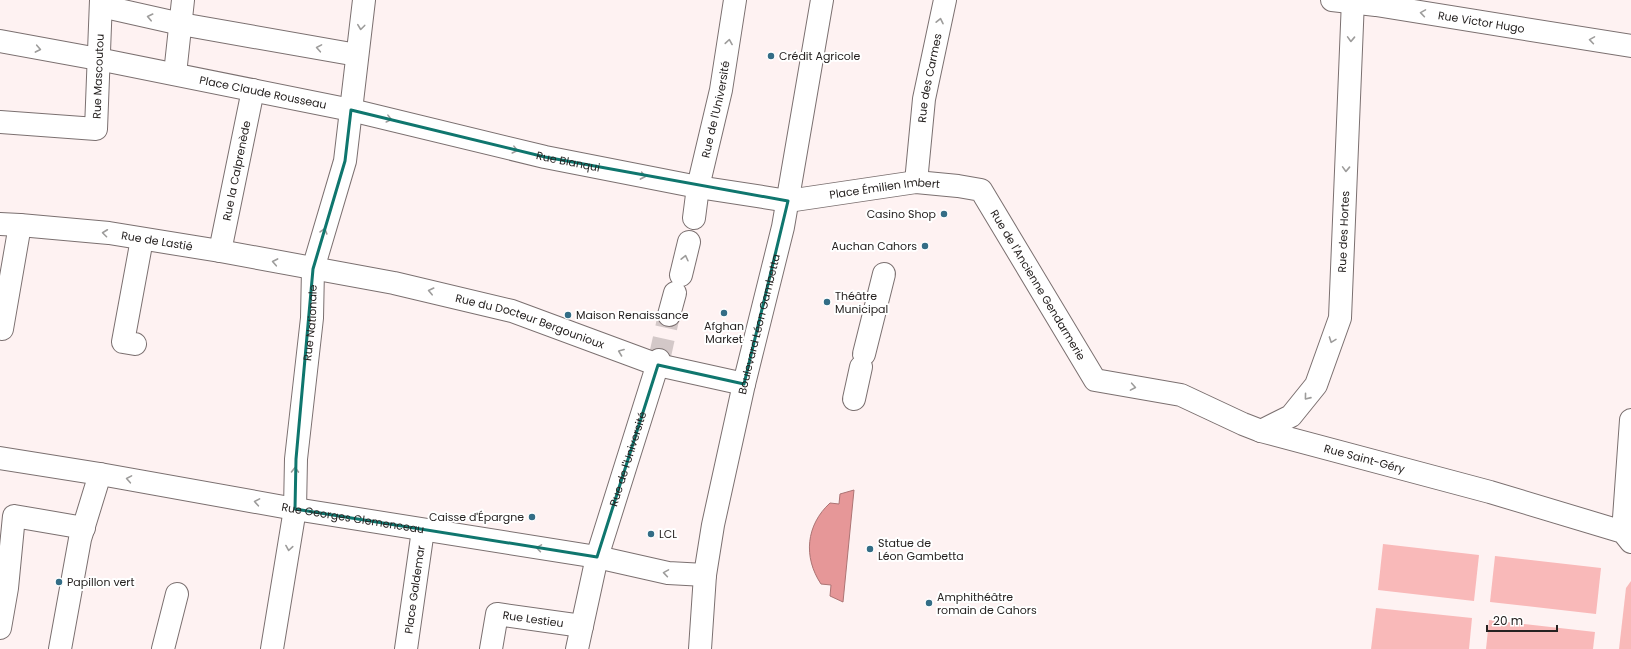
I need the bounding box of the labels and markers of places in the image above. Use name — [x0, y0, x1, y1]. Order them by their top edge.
place label: Crédit Agricole — [779, 48, 861, 64]
marker: Crédit Agricole — [766, 51, 776, 61]
place label: Casino Shop — [867, 206, 936, 222]
marker: Casino Shop — [939, 209, 949, 219]
place label: Auchan Cahors — [832, 238, 917, 254]
marker: Auchan Cahors — [920, 241, 930, 251]
place label: Théâtre Municipal — [835, 288, 888, 317]
marker: Théâtre Municipal — [822, 297, 832, 307]
place label: Maison Renaissance — [576, 307, 689, 323]
marker: Afghan Market — [719, 308, 729, 318]
marker: Maison Renaissance — [563, 310, 573, 320]
place label: Afghan Market — [704, 318, 744, 347]
place label: Caisse d'Épargne — [429, 509, 524, 525]
marker: Caisse d'Épargne — [527, 512, 537, 522]
place label: LCL — [659, 526, 677, 542]
marker: LCL — [646, 529, 656, 539]
place label: Statue de Léon Gambetta — [878, 535, 964, 564]
marker: Statue de Léon Gambetta — [865, 544, 875, 554]
place label: Papillon vert — [67, 574, 134, 590]
marker: Papillon vert — [54, 577, 64, 587]
place label: Amphithéâtre romain de Cahors — [937, 589, 1037, 618]
marker: Amphithéâtre romain de Cahors — [924, 598, 934, 608]

